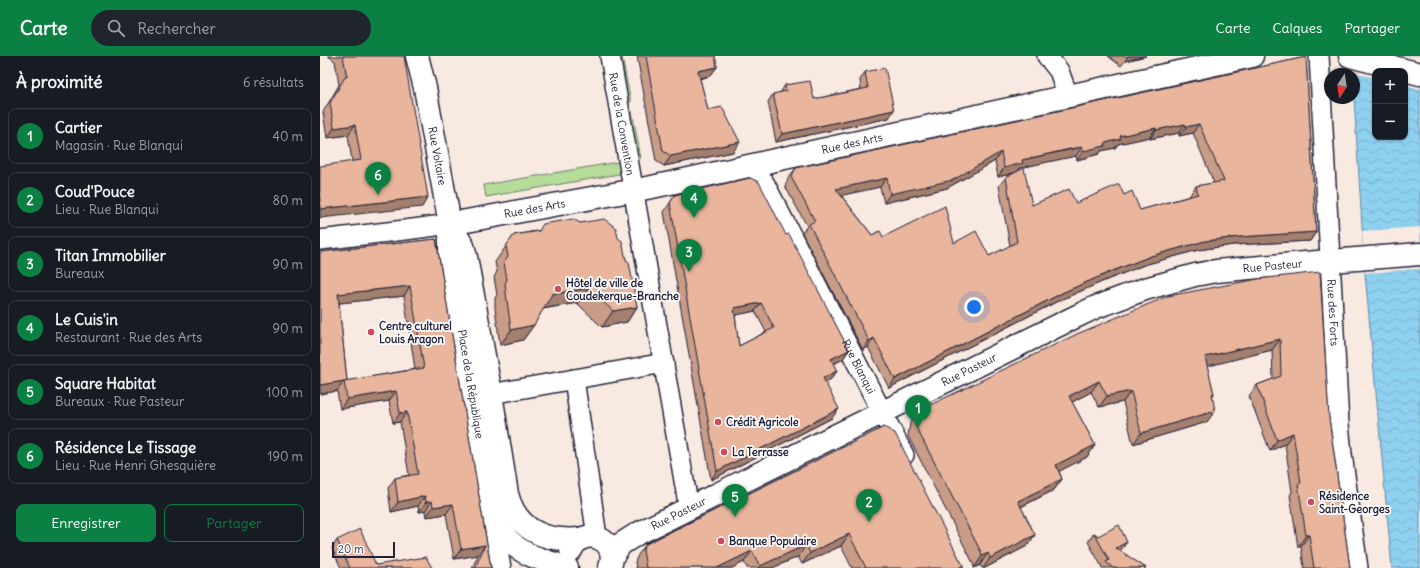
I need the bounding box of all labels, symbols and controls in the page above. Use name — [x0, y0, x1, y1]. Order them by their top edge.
search box — [91, 10, 371, 46]
text: Carte — [20, 16, 67, 40]
icon: search — [105, 17, 127, 39]
text: Rechercher — [137, 19, 216, 38]
text: Carte — [1216, 19, 1250, 37]
text: Calques — [1272, 19, 1322, 37]
text: Partager — [1344, 19, 1400, 37]
north arrow — [1324, 68, 1360, 104]
map controls — [1372, 68, 1408, 140]
button: + — [1372, 68, 1408, 104]
text: À proximité — [16, 71, 102, 93]
street label: Rue de la Convention — [606, 71, 638, 176]
text: 6 résultats — [243, 74, 304, 91]
button: − — [1372, 104, 1408, 140]
text: Cartier — [55, 118, 102, 137]
street label: Rue Voltaire — [425, 125, 450, 186]
text: 1 — [27, 128, 33, 145]
text: 40 m — [272, 128, 303, 145]
street label: Rue des Arts — [820, 130, 884, 157]
text: Magasin · Rue Blanqui — [55, 137, 183, 154]
pin: 6 — [365, 162, 391, 195]
text: Coud'Pouce — [55, 182, 135, 201]
pin: 4 — [681, 185, 707, 218]
text: 2 — [26, 192, 34, 209]
text: 80 m — [272, 192, 303, 209]
street label: Rue des Arts — [503, 196, 566, 221]
text: Lieu · Rue Blanqui — [55, 201, 159, 218]
pin: 3 — [676, 239, 702, 272]
text: Titan Immobilier — [55, 246, 166, 265]
text: 3 — [26, 256, 34, 273]
text: 90 m — [272, 256, 303, 273]
street label: Rue Pasteur — [1242, 256, 1304, 276]
text: Bureaux — [55, 265, 104, 282]
place label: Hôtel de ville de Coudekerque-Branche — [566, 276, 679, 304]
street label: Rue des Forts — [1324, 279, 1342, 346]
marker: Hôtel de ville de Coudekerque-Branche — [553, 284, 563, 294]
your location — [964, 297, 984, 317]
text: Le Cuis'in — [55, 310, 118, 329]
place label: Centre culturel Louis Aragon — [379, 319, 452, 347]
text: 4 — [26, 320, 34, 337]
text: 90 m — [272, 320, 303, 337]
marker: Centre culturel Louis Aragon — [366, 327, 376, 337]
street label: Place de la République — [455, 328, 487, 440]
text: Restaurant · Rue des Arts — [55, 329, 202, 346]
street label: Rue Blanqui — [839, 337, 878, 396]
street label: Rue Pasteur — [939, 350, 999, 389]
text: Square Habitat — [55, 374, 156, 393]
text: 5 — [26, 384, 34, 401]
text: 100 m — [266, 384, 303, 401]
text: Bureaux · Rue Pasteur — [55, 393, 184, 410]
pin: 1 — [905, 395, 931, 428]
place label: Crédit Agricole — [726, 415, 799, 430]
marker: Crédit Agricole — [713, 417, 723, 427]
text: Résidence Le Tissage — [55, 438, 196, 457]
place label: La Terrasse — [732, 445, 789, 459]
marker: La Terrasse — [719, 447, 729, 457]
text: 6 — [26, 448, 34, 465]
text: 190 m — [267, 448, 303, 465]
text: Lieu · Rue Henri Ghesquière — [55, 457, 216, 474]
pin: 5 — [722, 484, 748, 517]
pin: 2 — [856, 489, 882, 522]
place label: Résidence Saint-Georges — [1319, 489, 1390, 517]
street label: Rue Pasteur — [649, 494, 709, 533]
marker: Résidence Saint-Georges — [1306, 497, 1316, 507]
button: Enregistrer — [16, 504, 156, 542]
button: Partager — [164, 504, 304, 542]
place label: Banque Populaire — [729, 534, 816, 549]
marker: Banque Populaire — [716, 536, 726, 546]
scale bar — [332, 540, 395, 559]
text: 20 m — [338, 542, 364, 556]

